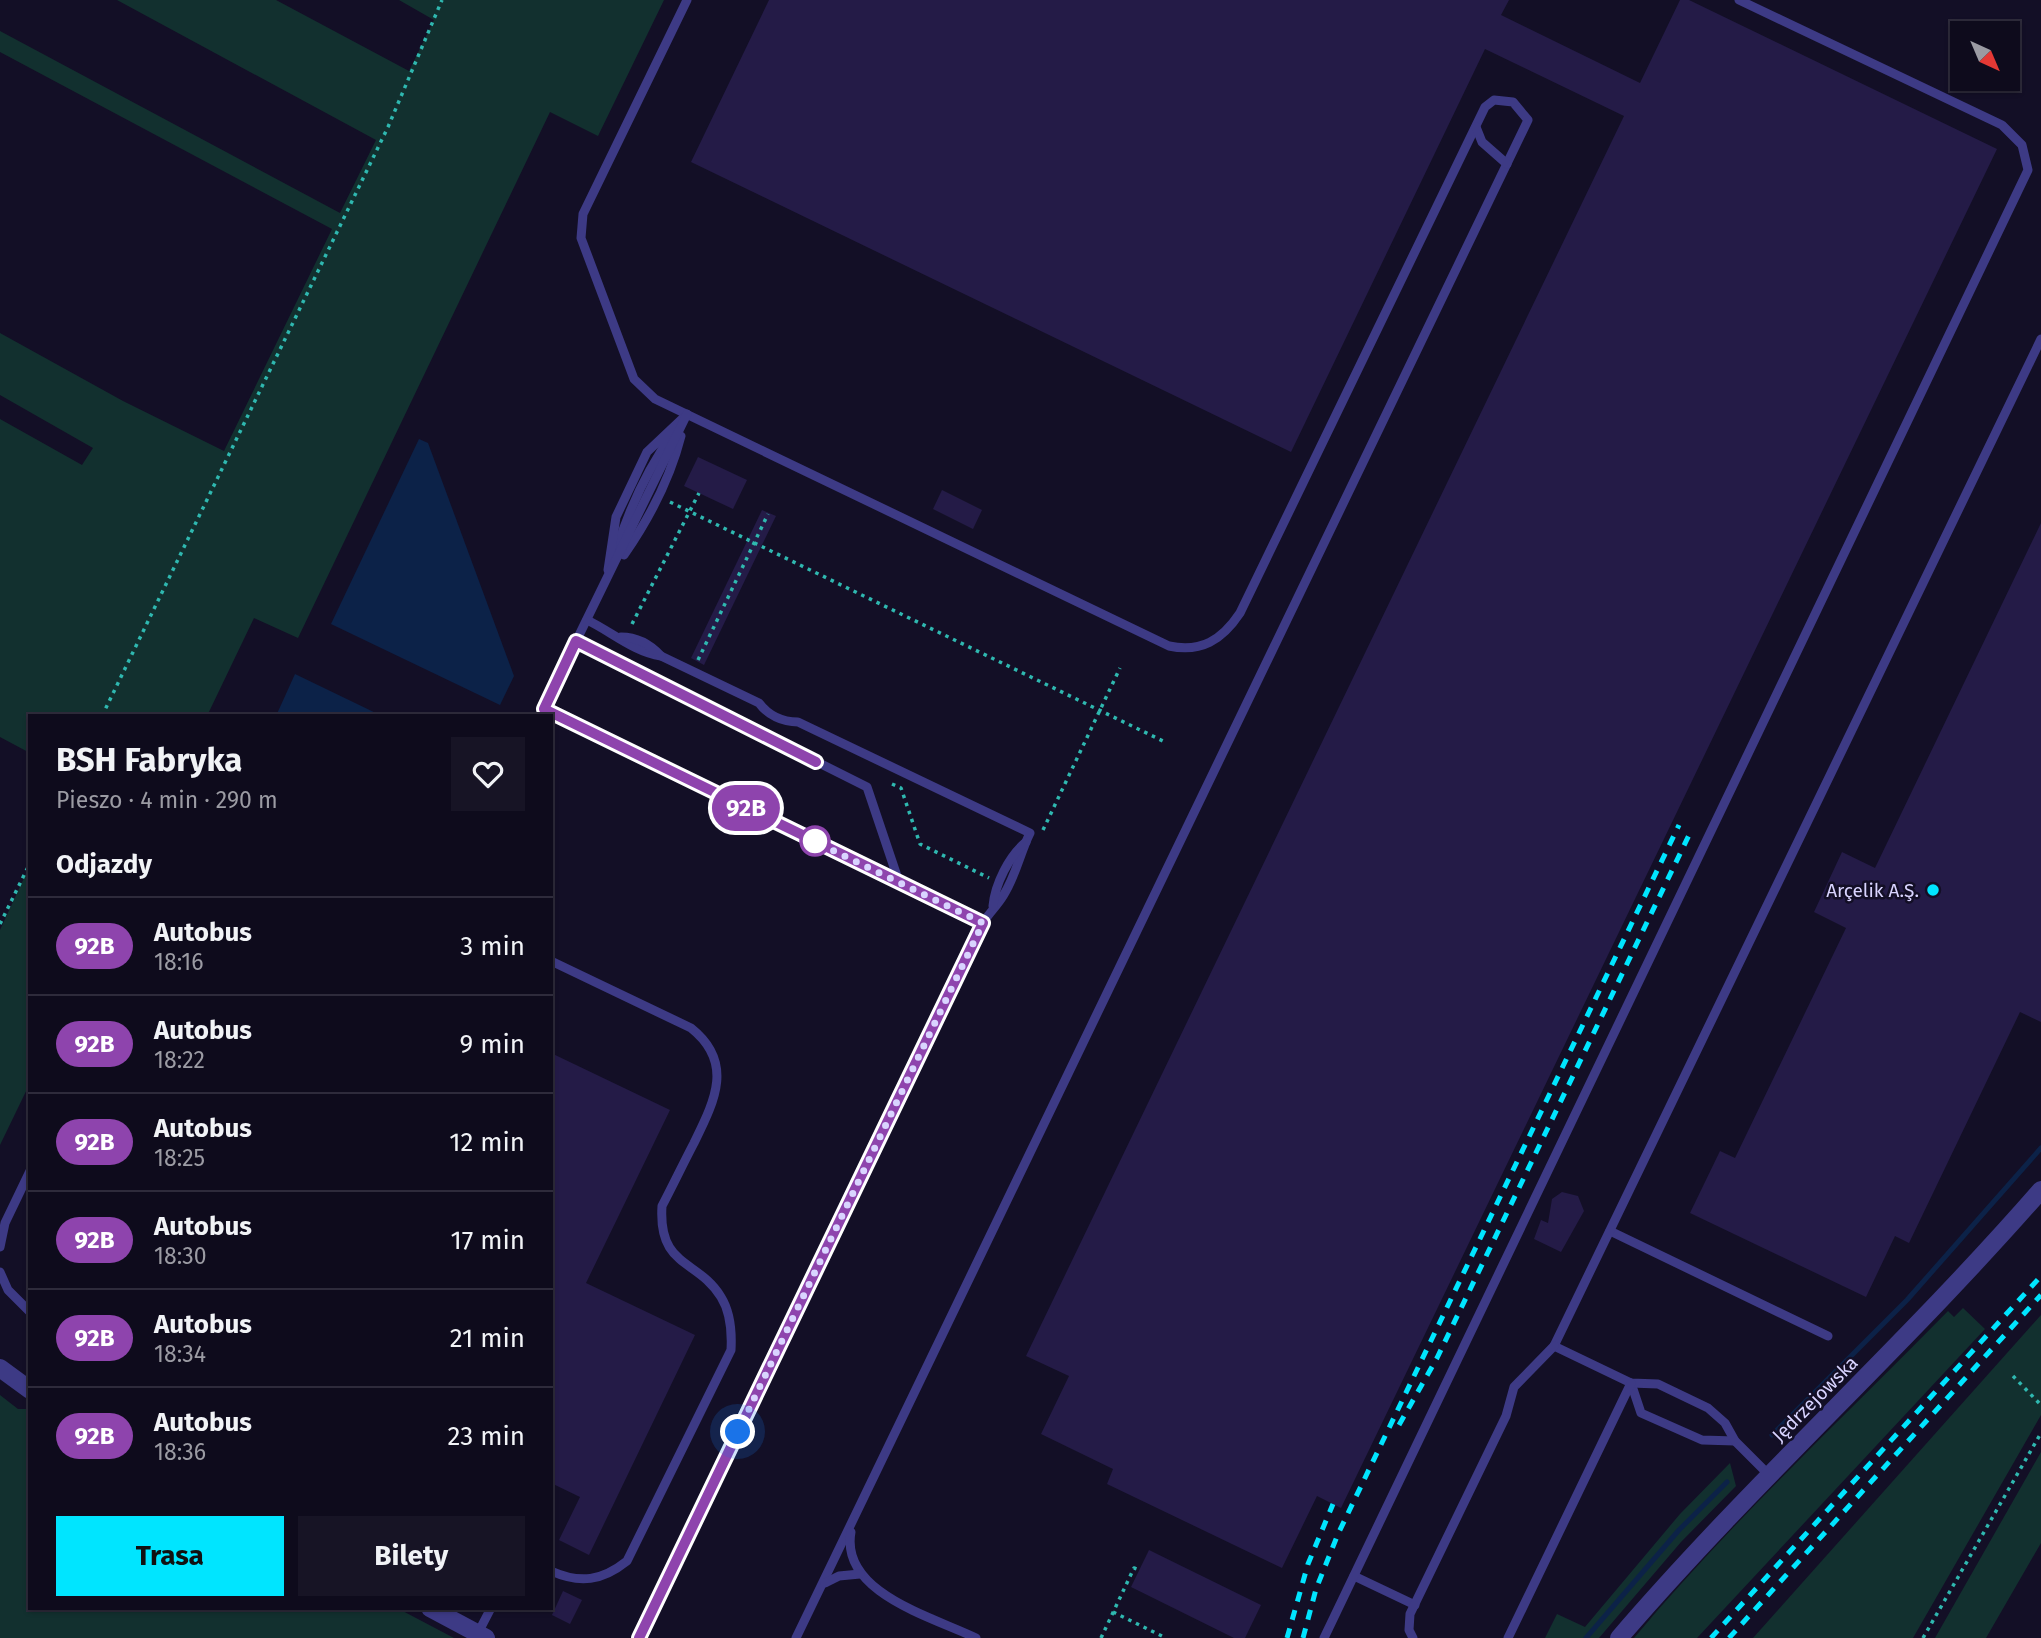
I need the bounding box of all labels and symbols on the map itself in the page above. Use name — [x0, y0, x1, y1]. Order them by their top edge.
north arrow — [1950, 21, 2020, 91]
line badge: 92B — [706, 785, 786, 831]
unlabelled marker — [800, 826, 830, 856]
place label: Arçelik A.Ş. — [1826, 879, 1919, 902]
marker: Arçelik A.Ş. — [1925, 882, 1941, 898]
street label: Jędrzejowska — [1767, 1351, 1863, 1447]
your location — [720, 1414, 755, 1449]

